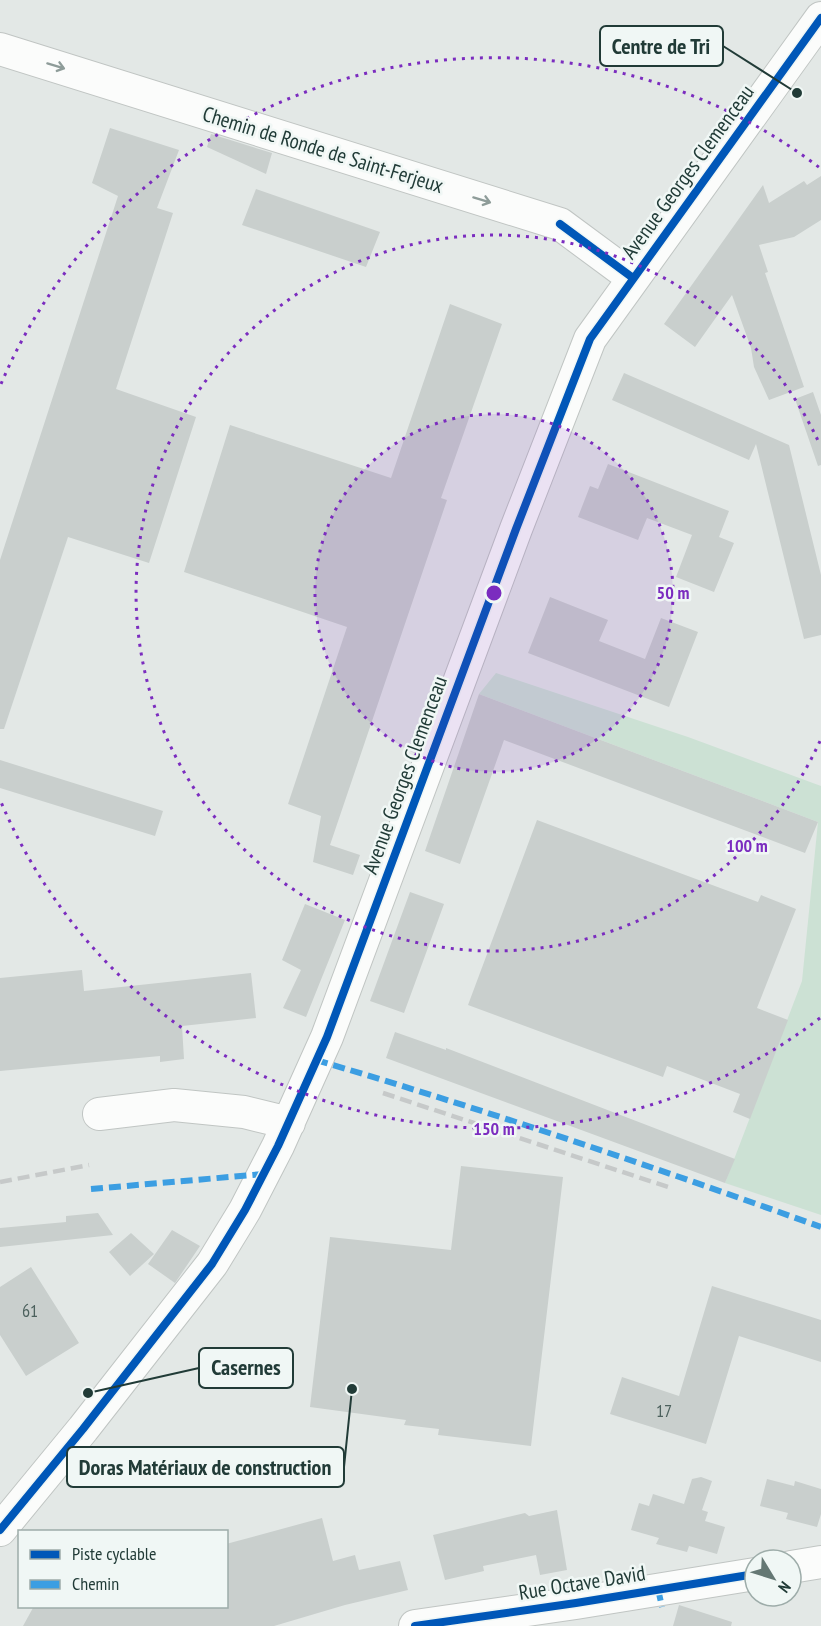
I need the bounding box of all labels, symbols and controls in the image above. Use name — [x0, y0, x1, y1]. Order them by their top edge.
callout: Centre de Tri — [600, 26, 723, 66]
text: Centre de Tri — [612, 32, 710, 60]
one-way arrow — [46, 61, 65, 72]
street label: Avenue Georges Clemenceau — [615, 79, 760, 264]
street label: Chemin de Ronde de Saint-Ferjeux — [200, 100, 447, 199]
one-way arrow — [473, 195, 492, 206]
text: 50 m — [657, 581, 689, 604]
centre of rings — [484, 583, 504, 603]
street label: Avenue Georges Clemenceau — [356, 672, 453, 877]
text: 100 m — [726, 834, 768, 857]
text: 150 m — [473, 1117, 515, 1140]
house number: 61 — [22, 1299, 38, 1322]
callout: Casernes — [199, 1348, 293, 1388]
text: Casernes — [211, 1353, 281, 1381]
house number: 17 — [656, 1399, 672, 1422]
callout: Doras Matériaux de construction — [67, 1447, 344, 1487]
text: Doras Matériaux de construction — [79, 1453, 331, 1481]
legend — [18, 1530, 228, 1608]
text: Piste cyclable — [72, 1542, 156, 1565]
north arrow — [743, 1548, 803, 1608]
street label: Rue Octave David — [517, 1559, 647, 1606]
text: Chemin — [72, 1572, 119, 1595]
text: N — [774, 1578, 795, 1597]

